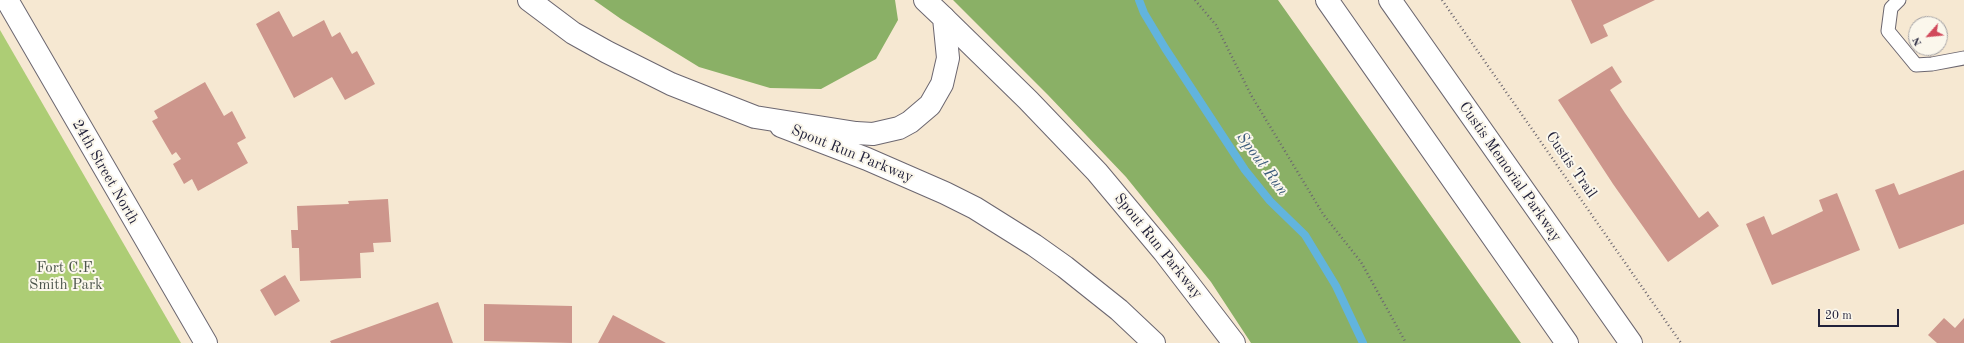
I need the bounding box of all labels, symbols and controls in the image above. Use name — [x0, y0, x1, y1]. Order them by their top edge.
north arrow — [1908, 16, 1948, 56]
text: N — [1911, 35, 1925, 47]
street label: Custis Memorial Parkway — [1455, 99, 1565, 245]
street label: 24th Street North — [68, 117, 142, 227]
street label: Spout Run Parkway — [788, 121, 916, 187]
water label: Spout Run — [1232, 128, 1292, 200]
street label: Custis Trail — [1542, 128, 1600, 202]
street label: Spout Run Parkway — [1110, 190, 1206, 302]
park label: Fort C.F. Smith Park — [29, 259, 103, 294]
scale bar — [1820, 301, 1901, 327]
text: 20 m — [1825, 310, 1852, 322]

